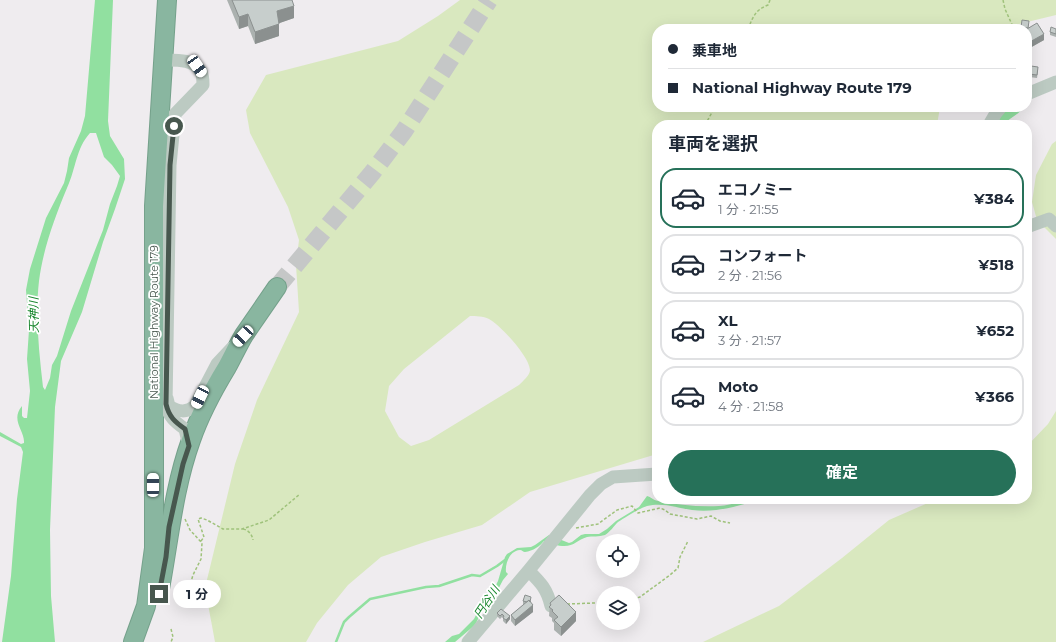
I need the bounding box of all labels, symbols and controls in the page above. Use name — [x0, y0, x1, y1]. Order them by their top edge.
text: 乗車地 — [692, 41, 737, 60]
car — [185, 53, 209, 79]
text: National Highway Route 179 — [692, 78, 912, 97]
route start — [165, 117, 183, 135]
text: 車両を選択 — [668, 133, 758, 155]
icon: car — [670, 180, 706, 216]
text: エコノミー — [718, 180, 793, 199]
text: ¥384 — [974, 189, 1014, 208]
text: 1 分 · 21:55 — [718, 201, 779, 217]
street label: National Highway Route 179 — [147, 245, 161, 399]
icon: car — [670, 246, 706, 282]
text: コンフォート — [718, 246, 808, 265]
text: ¥518 — [978, 255, 1014, 274]
text: 2 分 · 21:56 — [718, 267, 782, 283]
water label: 天神川 — [26, 295, 41, 333]
text: XL — [718, 311, 737, 330]
icon: car — [670, 312, 706, 348]
text: ¥652 — [976, 321, 1014, 340]
car — [230, 323, 256, 349]
text: 3 分 · 21:57 — [718, 332, 782, 348]
text: Moto — [718, 377, 758, 396]
icon: car — [670, 378, 706, 414]
car — [189, 384, 211, 410]
text: ¥366 — [975, 387, 1014, 406]
text: 4 分 · 21:58 — [718, 398, 784, 414]
button: 確定 — [668, 450, 1016, 496]
car — [147, 473, 159, 497]
map controls — [596, 534, 640, 630]
button: locate — [596, 534, 640, 578]
callout: 1 分 — [173, 580, 221, 608]
water label: 円谷川 — [470, 581, 504, 621]
route end — [150, 585, 168, 603]
text: 1 分 — [186, 586, 208, 602]
button: layers — [596, 586, 640, 630]

